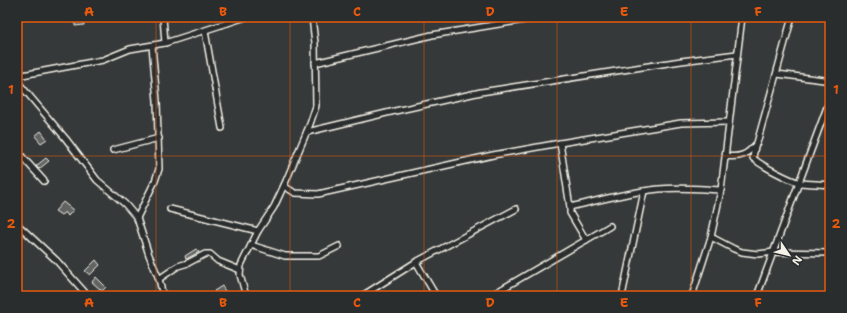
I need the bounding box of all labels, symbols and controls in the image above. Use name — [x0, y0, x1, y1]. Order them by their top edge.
text: A — [84, 3, 94, 20]
text: B — [219, 3, 227, 20]
text: C — [353, 3, 361, 20]
text: D — [485, 3, 495, 20]
text: E — [620, 3, 629, 20]
text: F — [754, 3, 762, 20]
text: 1 — [8, 81, 14, 98]
text: 1 — [833, 81, 839, 98]
text: 2 — [6, 215, 16, 232]
text: 2 — [831, 215, 841, 232]
north arrow — [769, 235, 809, 275]
text: N — [788, 253, 805, 269]
text: A — [84, 294, 94, 311]
text: B — [219, 294, 227, 311]
text: C — [353, 294, 361, 311]
text: D — [485, 294, 495, 311]
text: E — [620, 294, 629, 311]
text: F — [754, 294, 762, 311]

